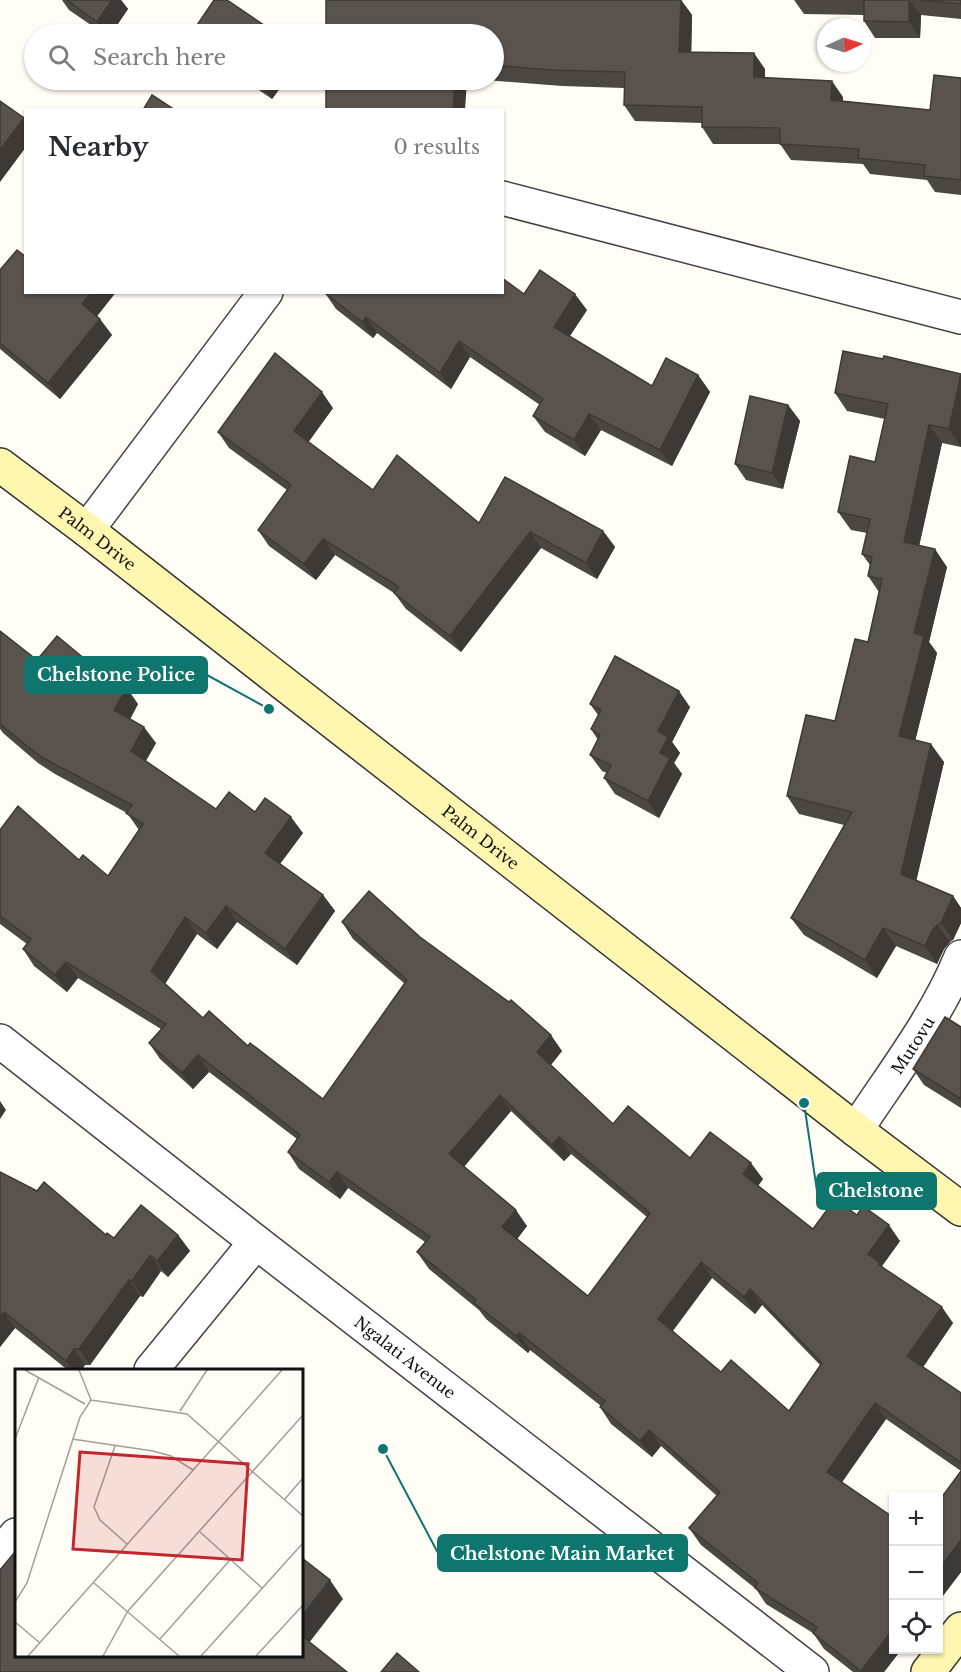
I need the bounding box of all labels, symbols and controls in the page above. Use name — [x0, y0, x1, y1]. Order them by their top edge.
north arrow — [817, 18, 871, 72]
search box — [24, 24, 504, 90]
icon: search — [45, 41, 78, 74]
text: Search here — [93, 44, 226, 71]
text: Nearby — [48, 131, 149, 163]
text: 0 results — [394, 135, 480, 159]
street label: Palm Drive — [55, 502, 140, 575]
callout: Chelstone Police — [25, 657, 207, 693]
text: Chelstone Police — [37, 664, 195, 686]
street label: Palm Drive — [438, 801, 523, 874]
street label: Mutovu — [887, 1013, 939, 1078]
callout: Chelstone — [817, 1173, 936, 1209]
text: Chelstone — [828, 1180, 924, 1202]
street label: Ngalati Avenue — [350, 1312, 460, 1403]
inset map — [15, 1369, 303, 1657]
map controls — [889, 1492, 943, 1654]
button: + — [889, 1492, 943, 1546]
callout: Chelstone Main Market — [438, 1535, 687, 1571]
text: Chelstone Main Market — [450, 1543, 674, 1565]
button: − — [889, 1546, 943, 1600]
button: locate — [889, 1600, 943, 1654]

